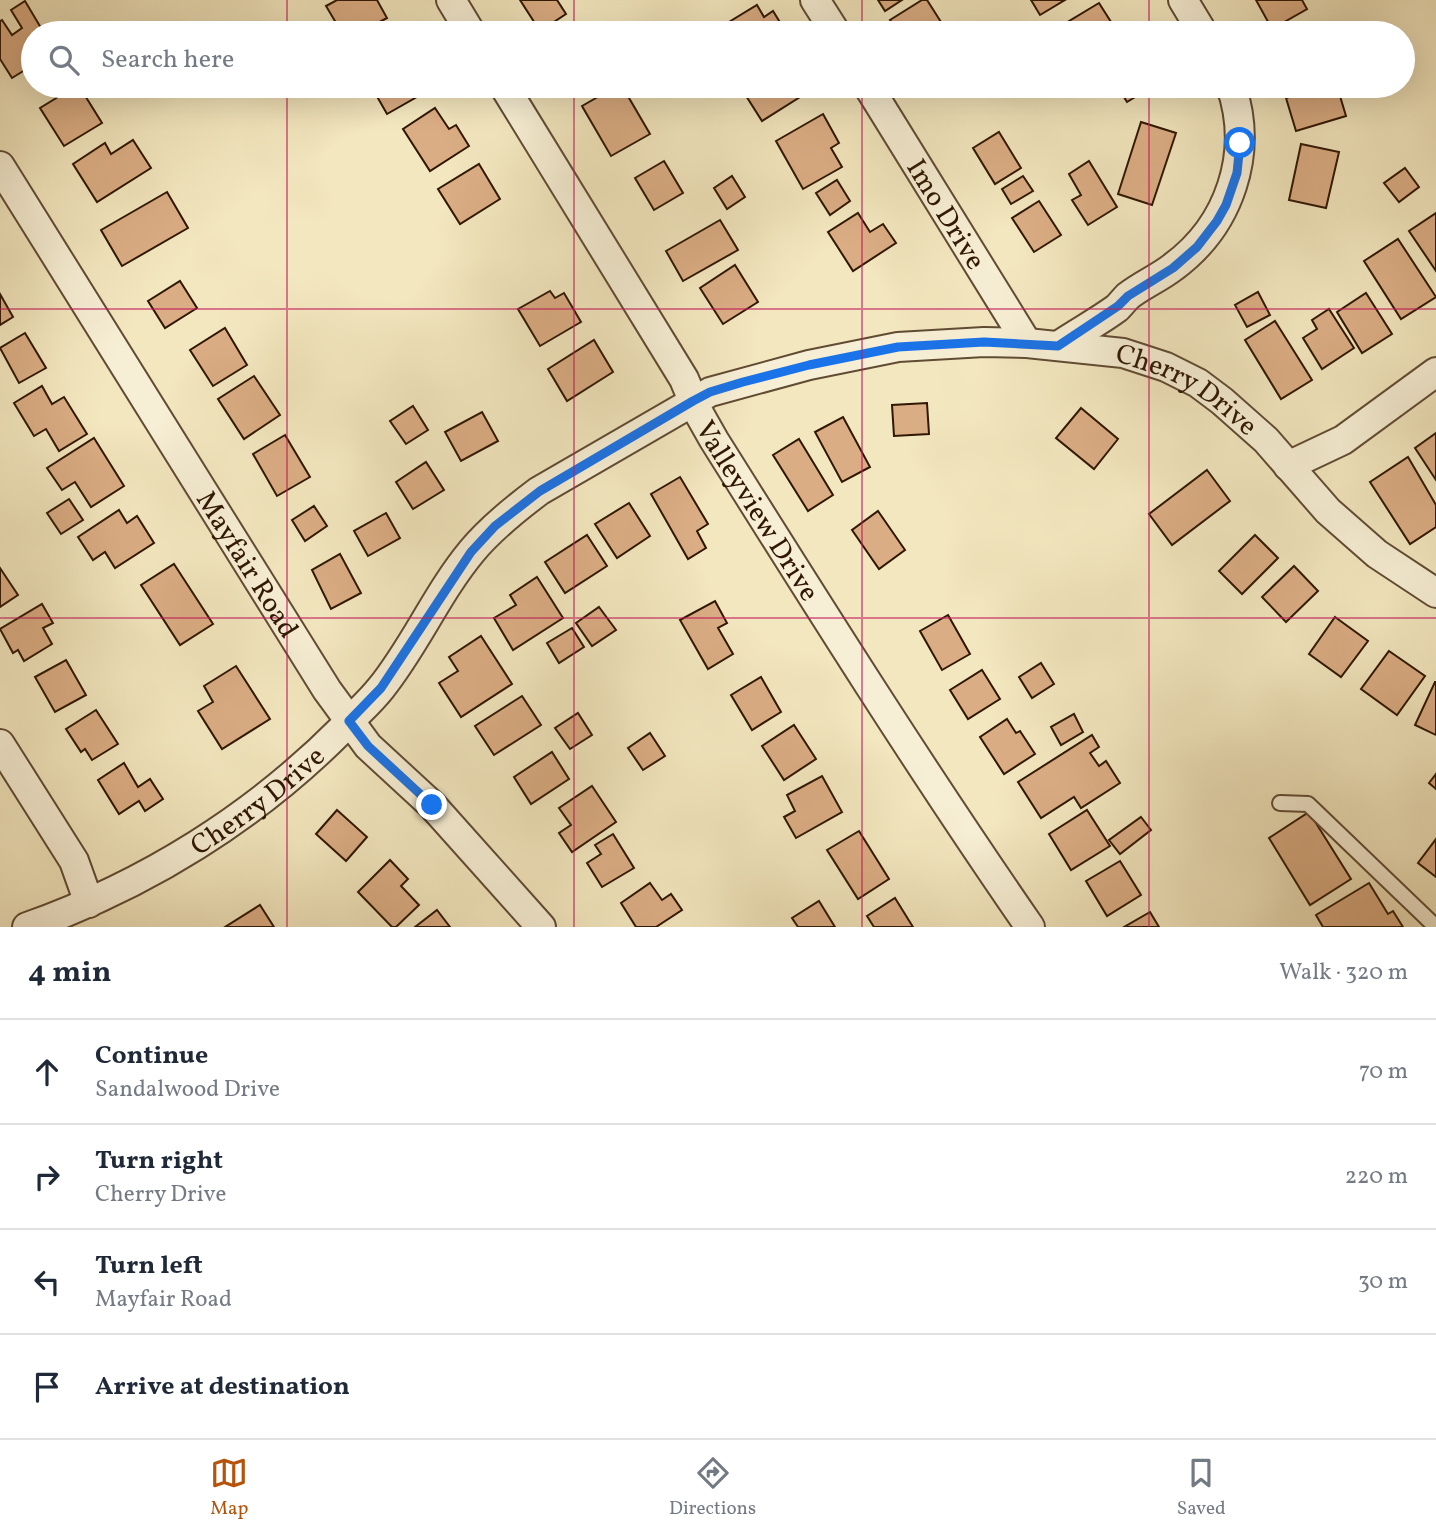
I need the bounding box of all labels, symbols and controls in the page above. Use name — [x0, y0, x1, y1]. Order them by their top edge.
search box — [21, 21, 1415, 98]
icon: search — [45, 41, 83, 79]
text: Search here — [101, 42, 234, 78]
route start — [1224, 127, 1255, 158]
street label: Imo Drive — [896, 152, 994, 278]
street label: Cherry Drive — [1110, 335, 1265, 446]
street label: Valleyview Drive — [685, 414, 828, 609]
street label: Mayfair Road — [185, 484, 307, 646]
street label: Cherry Drive — [183, 738, 335, 866]
route end — [416, 789, 447, 820]
text: 4 min — [28, 952, 112, 994]
text: Walk · 320 m — [1279, 957, 1408, 989]
text: Continue — [95, 1038, 208, 1074]
icon: ahead — [28, 1053, 66, 1091]
text: 70 m — [1359, 1056, 1408, 1088]
text: Sandalwood Drive — [95, 1074, 280, 1106]
text: Turn right — [95, 1143, 223, 1179]
icon: right — [28, 1158, 66, 1196]
text: 220 m — [1345, 1161, 1408, 1193]
text: Cherry Drive — [95, 1179, 226, 1211]
text: Turn left — [95, 1248, 203, 1284]
icon: left — [28, 1263, 66, 1301]
text: 30 m — [1358, 1266, 1408, 1298]
text: Mayfair Road — [95, 1284, 232, 1316]
icon: arrive — [28, 1368, 66, 1406]
text: Arrive at destination — [95, 1369, 350, 1405]
tab: Map — [210, 1454, 248, 1522]
tab: Directions — [669, 1454, 756, 1522]
tab: Saved — [1177, 1454, 1226, 1522]

